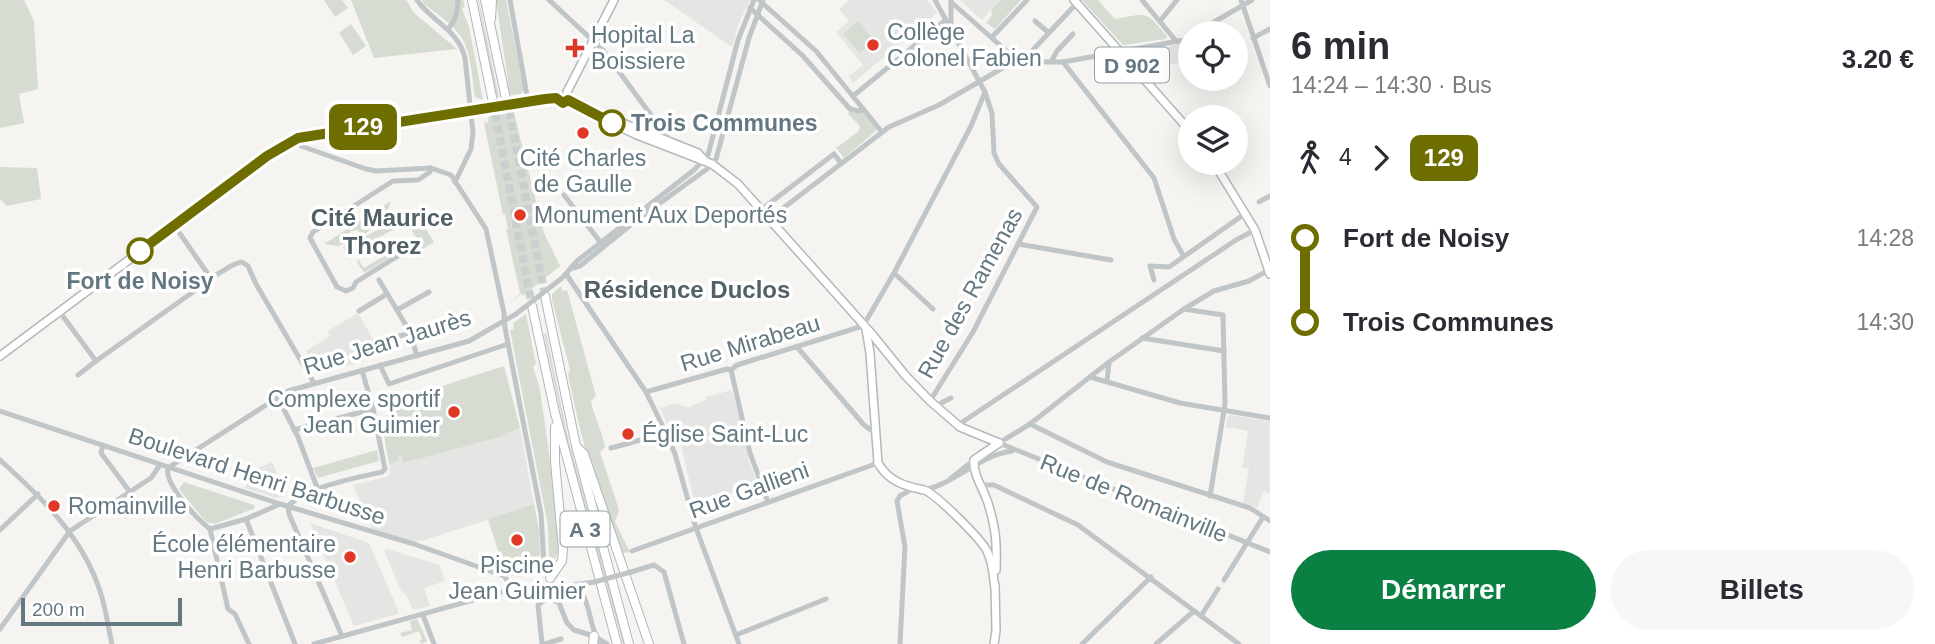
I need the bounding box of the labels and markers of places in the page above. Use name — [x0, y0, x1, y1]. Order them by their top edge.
place label: Collège Colonel Fabien — [887, 19, 1042, 71]
place label: Hopital La Boissiere — [591, 22, 695, 74]
marker: Collège Colonel Fabien — [865, 37, 881, 53]
marker: Hopital La Boissiere — [565, 38, 585, 58]
marker: Trois Communes — [599, 110, 625, 136]
place label: Trois Communes — [631, 110, 818, 136]
marker: Cité Charles de Gaulle — [575, 125, 591, 141]
place label: Cité Charles de Gaulle — [520, 145, 646, 197]
place label: Monument Aux Deportés — [534, 202, 787, 228]
marker: Monument Aux Deportés — [512, 207, 528, 223]
marker: Fort de Noisy — [127, 238, 153, 264]
place label: Fort de Noisy — [67, 268, 214, 294]
place label: Complexe sportif Jean Guimier — [267, 386, 441, 438]
marker: Complexe sportif Jean Guimier — [446, 404, 462, 420]
place label: Église Saint-Luc — [642, 421, 808, 447]
marker: Église Saint-Luc — [620, 426, 636, 442]
place label: Romainville — [68, 493, 187, 519]
marker: Romainville — [46, 498, 62, 514]
place label: École élémentaire Henri Barbusse — [152, 531, 336, 583]
marker: Piscine Jean Guimier — [509, 532, 525, 548]
marker: École élémentaire Henri Barbusse — [342, 549, 358, 565]
place label: Piscine Jean Guimier — [449, 552, 586, 604]

